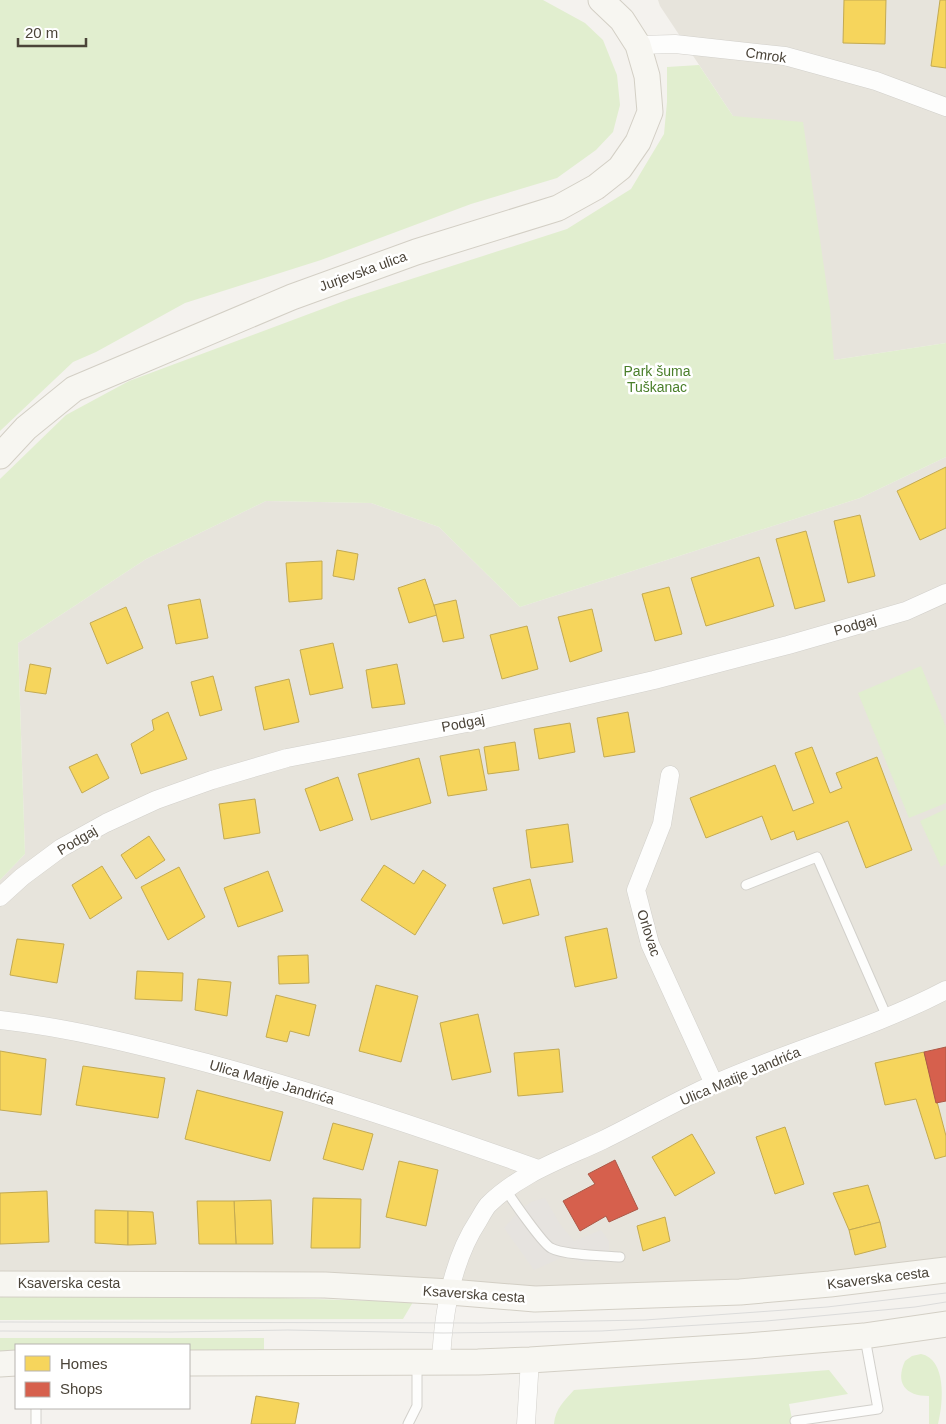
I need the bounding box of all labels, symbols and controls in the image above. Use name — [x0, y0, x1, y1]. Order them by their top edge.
scale bar — [18, 15, 85, 47]
text: 20 m — [25, 24, 58, 41]
street label: Cmrok — [744, 44, 789, 66]
street label: Jurjevska ulica — [317, 248, 409, 294]
park label: Park šuma Tuškanac — [624, 363, 691, 395]
street label: Podgaj — [832, 611, 878, 639]
street label: Podgaj — [440, 711, 486, 735]
street label: Podgaj — [54, 822, 100, 858]
street label: Orlovac — [634, 908, 664, 958]
street label: Ulica Matije Jandrića — [677, 1043, 803, 1109]
street label: Ulica Matije Jandrića — [208, 1057, 336, 1108]
street label: Ksaverska cesta — [826, 1264, 930, 1292]
street label: Ksaverska cesta — [18, 1275, 121, 1291]
street label: Ksaverska cesta — [422, 1282, 526, 1306]
legend — [15, 1344, 190, 1409]
text: Homes — [60, 1355, 108, 1372]
text: Shops — [60, 1380, 103, 1397]

